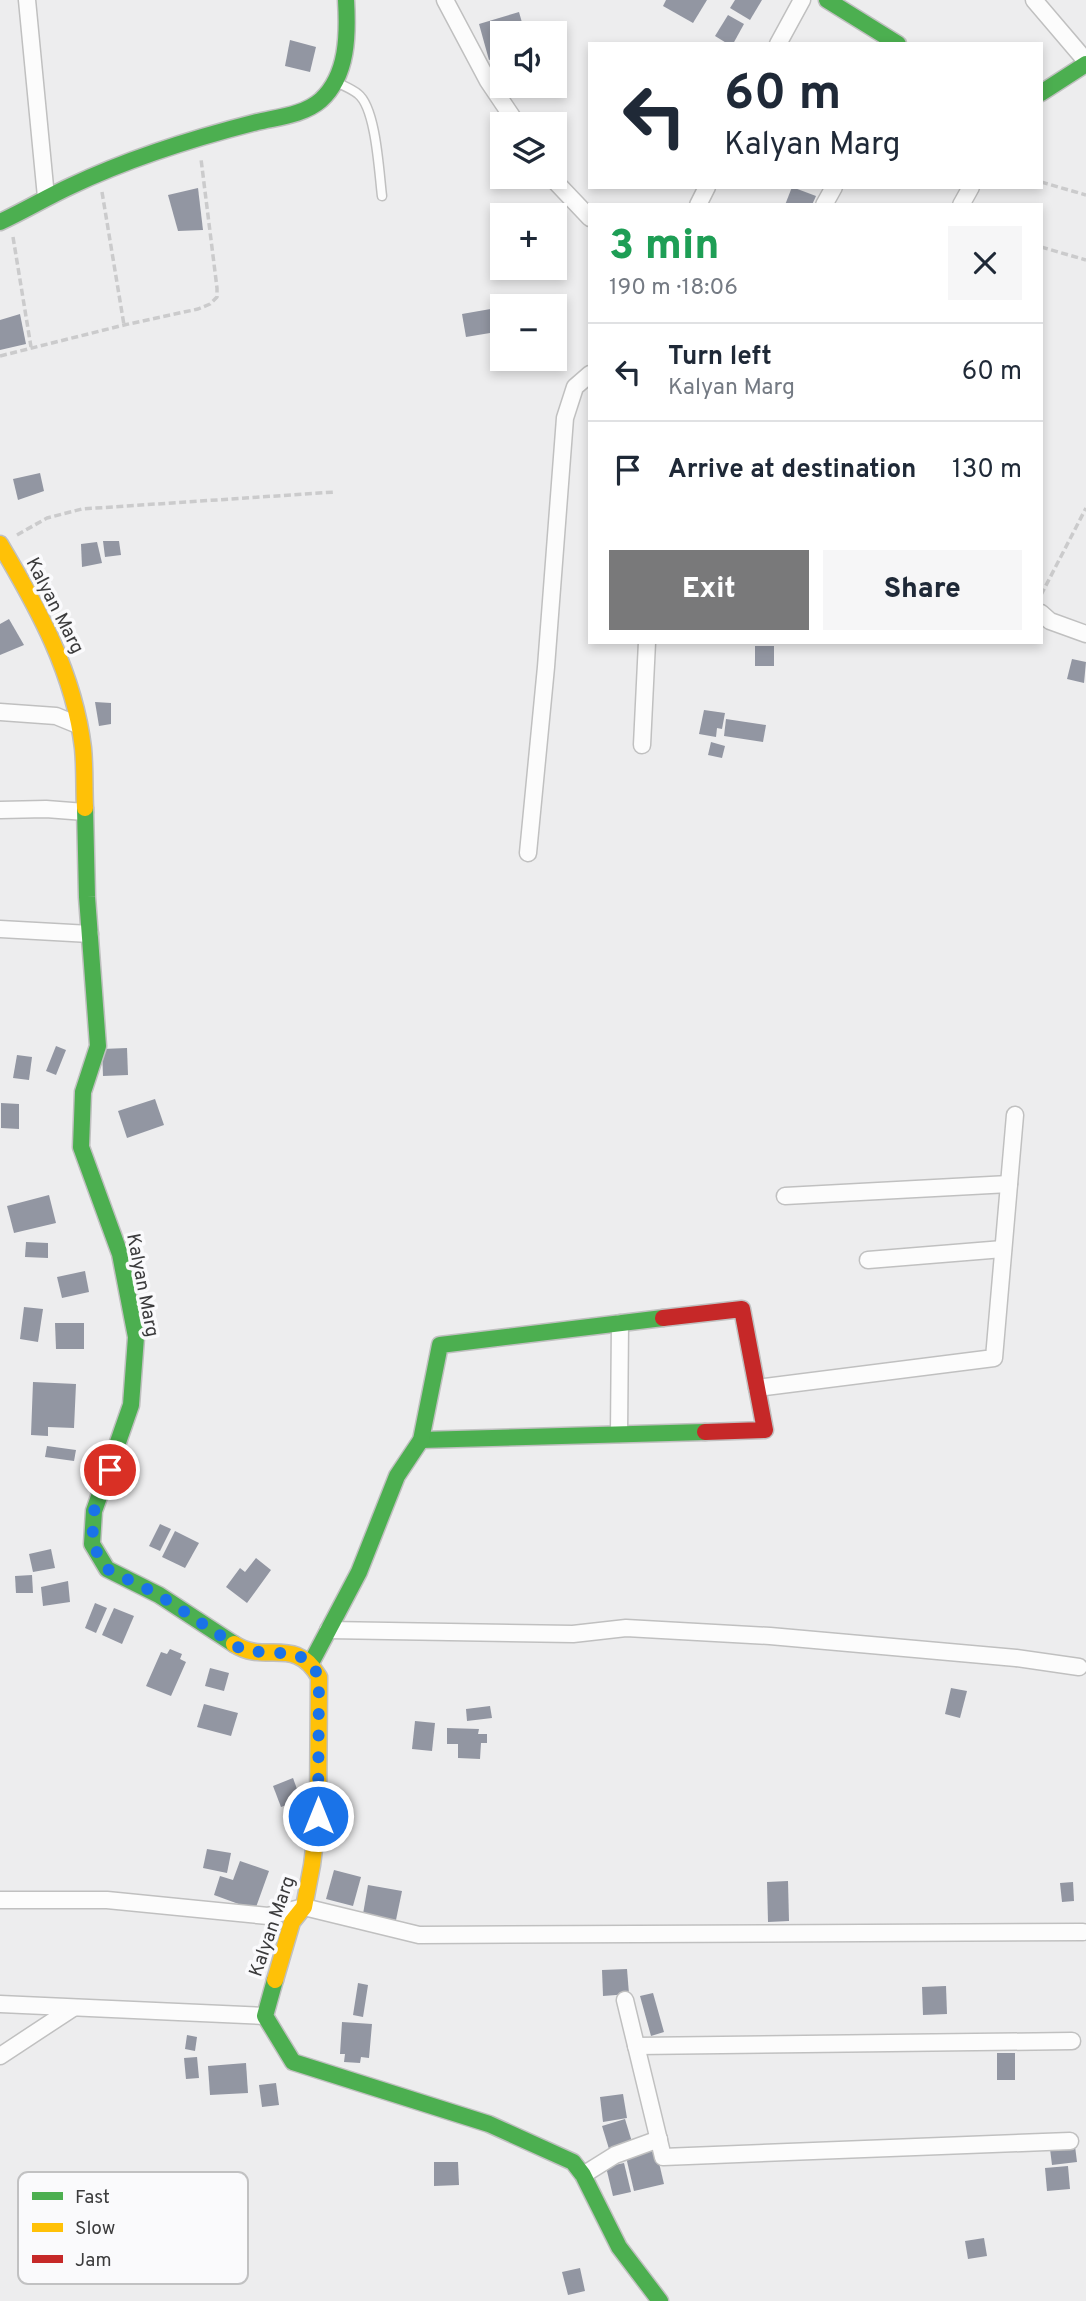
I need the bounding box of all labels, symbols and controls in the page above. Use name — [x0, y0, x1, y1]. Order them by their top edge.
map controls — [490, 21, 567, 371]
button: sound — [490, 21, 567, 98]
text: 60 m — [724, 65, 842, 127]
icon: left — [609, 70, 700, 161]
button: layers — [490, 112, 567, 189]
text: Kalyan Marg — [724, 126, 901, 166]
button: + — [490, 203, 567, 280]
text: 3 min — [609, 221, 720, 274]
button: close — [948, 226, 1022, 300]
text: 190 m · 18:06 — [609, 274, 738, 303]
button: − — [490, 294, 567, 371]
text: Turn left — [668, 341, 772, 374]
icon: left — [609, 353, 647, 391]
text: 60 m — [962, 356, 1022, 389]
text: Kalyan Marg — [668, 374, 795, 403]
icon: arrive — [609, 451, 647, 489]
text: Arrive at destination — [668, 454, 916, 487]
text: 130 m — [952, 454, 1022, 487]
button: Exit — [609, 550, 809, 630]
button: Share — [823, 550, 1022, 630]
street label: Kalyan Marg — [20, 554, 89, 658]
street label: Kalyan Marg — [120, 1232, 164, 1339]
pin — [80, 1440, 140, 1500]
icon: arrive — [91, 1451, 129, 1489]
position arrow — [281, 1779, 355, 1853]
street label: Kalyan Marg — [244, 1873, 301, 1980]
legend — [18, 2172, 248, 2284]
text: Fast — [75, 2186, 110, 2210]
text: Slow — [75, 2217, 115, 2241]
text: Jam — [75, 2249, 112, 2273]

